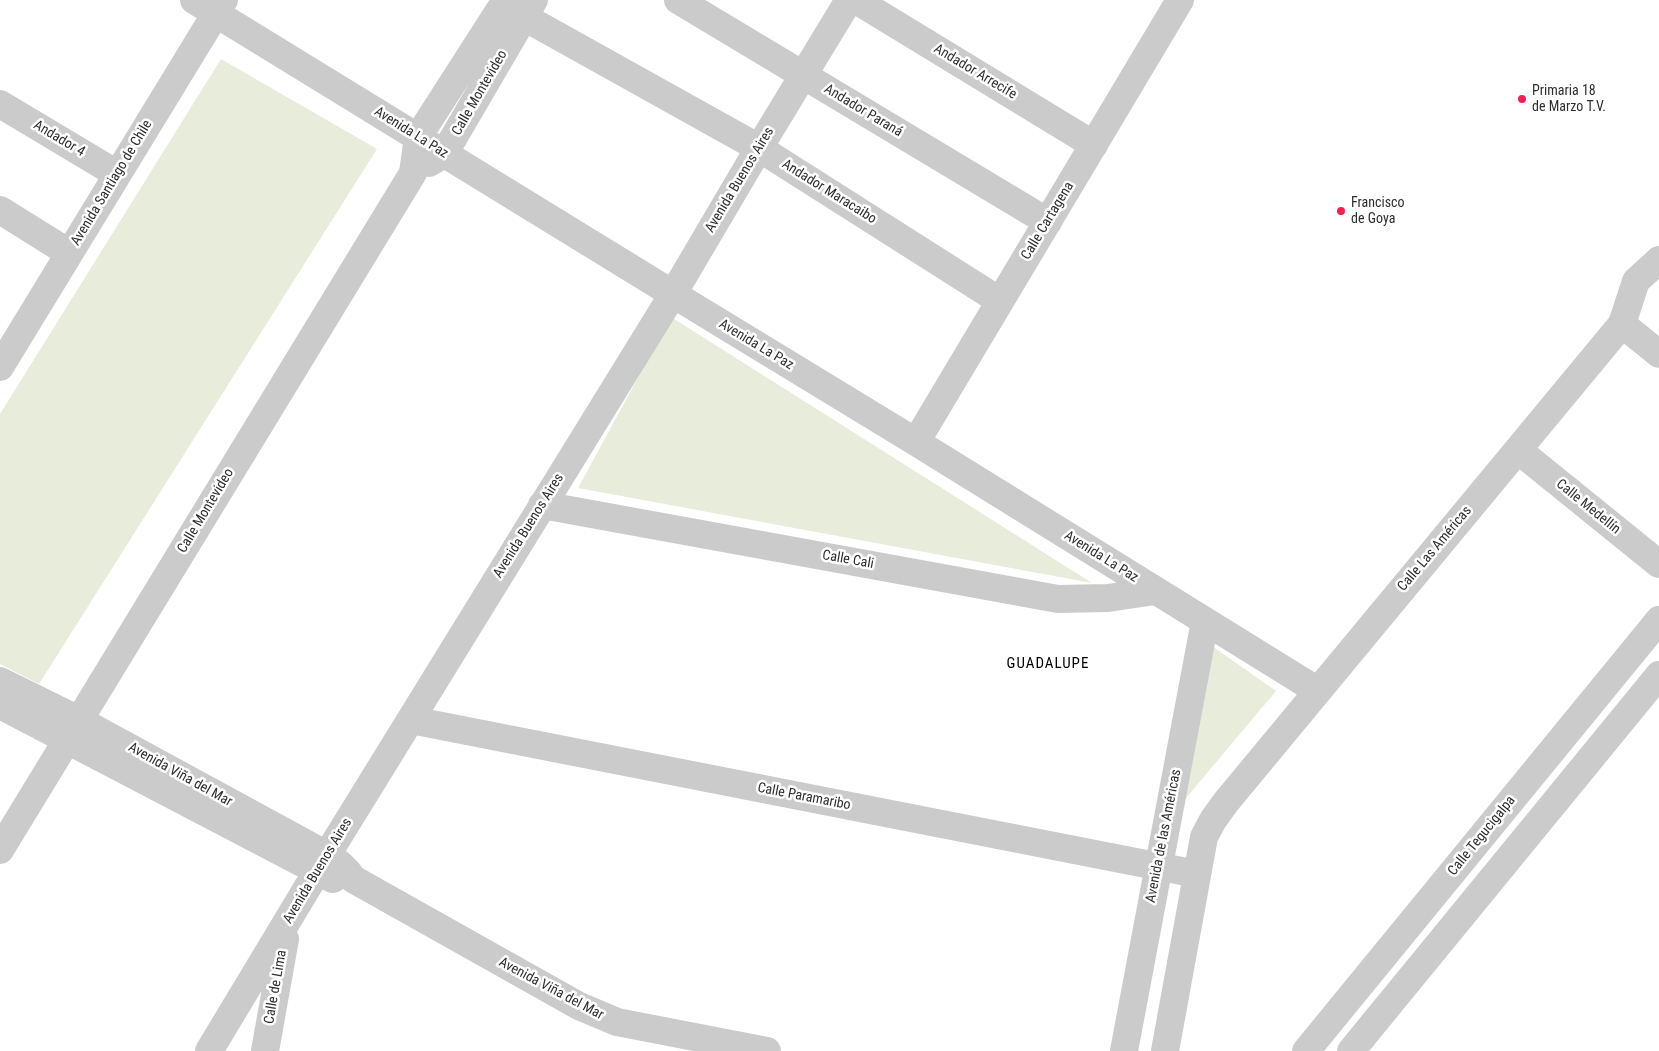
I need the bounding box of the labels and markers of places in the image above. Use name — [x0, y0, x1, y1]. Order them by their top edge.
place label: Primaria 18 de Marzo T.V. — [1532, 83, 1606, 115]
marker: Primaria 18 de Marzo T.V. — [1516, 93, 1528, 105]
place label: Francisco de Goya — [1351, 195, 1405, 228]
marker: Francisco de Goya — [1335, 205, 1347, 217]

